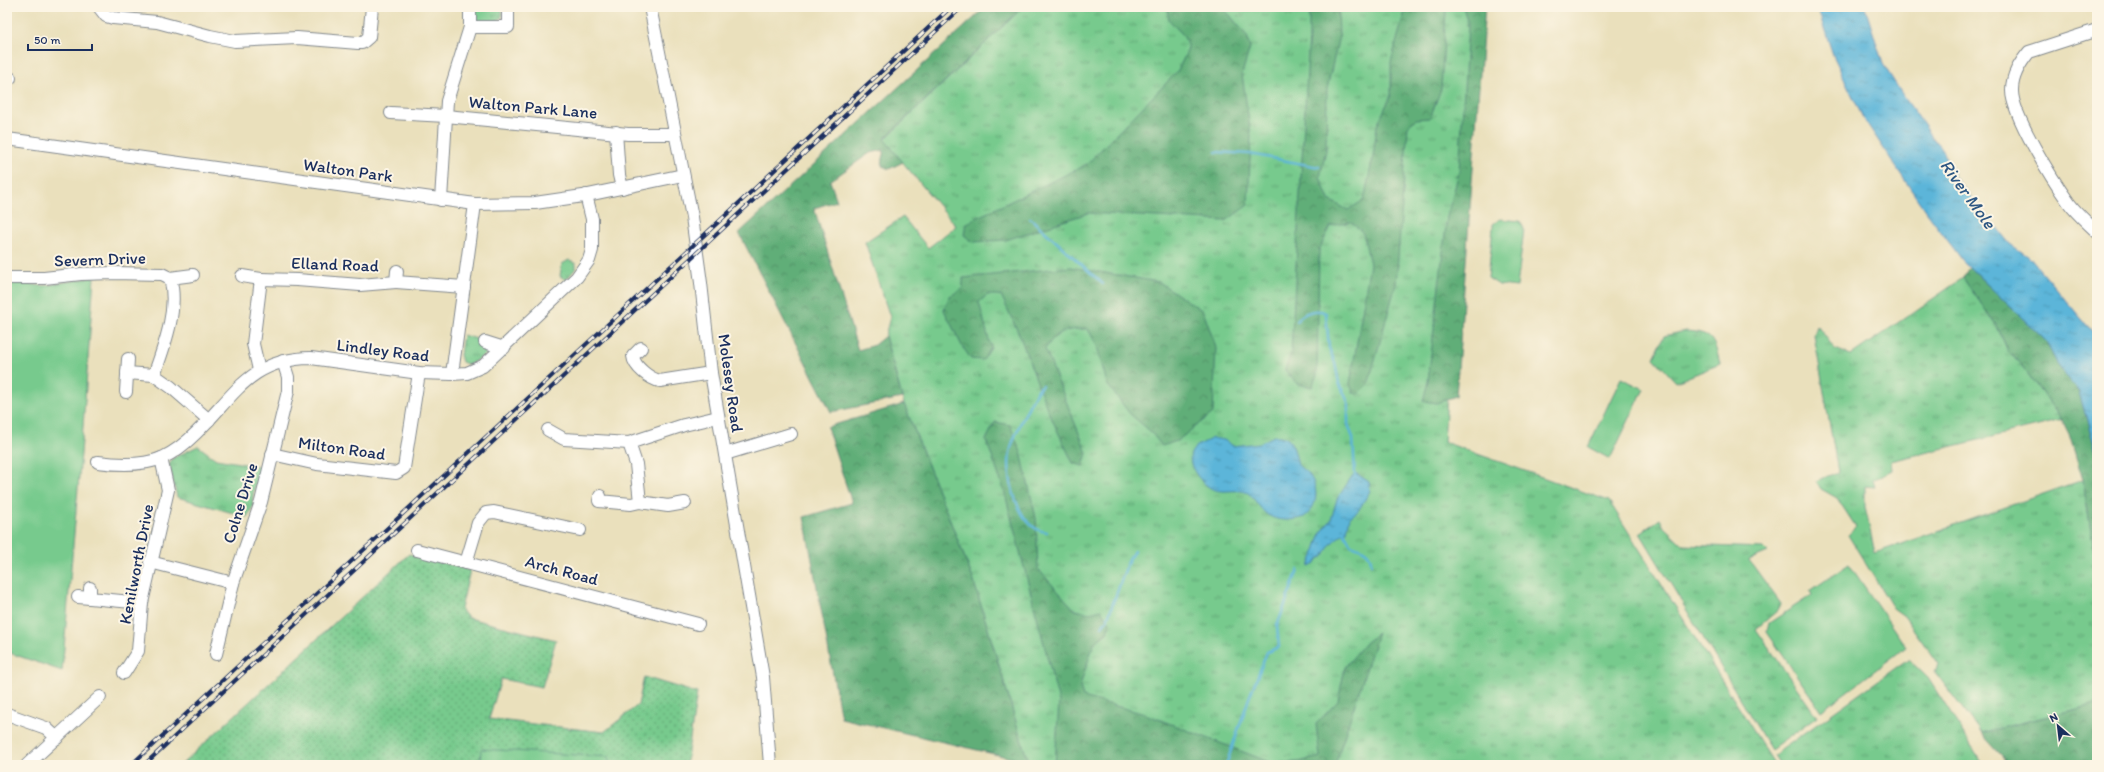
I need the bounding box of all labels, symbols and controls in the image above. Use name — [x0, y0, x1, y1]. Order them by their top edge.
scale bar — [28, 26, 92, 52]
text: 50 m — [34, 33, 60, 47]
street label: Walton Park Lane — [468, 91, 598, 123]
street label: Walton Park — [302, 154, 394, 186]
water label: River Mole — [1935, 155, 2001, 234]
street label: Severn Drive — [54, 247, 146, 271]
street label: Elland Road — [291, 252, 379, 276]
street label: Molesey Road — [714, 332, 748, 434]
street label: Lindley Road — [336, 334, 430, 366]
street label: Milton Road — [297, 432, 388, 464]
street label: Colne Drive — [218, 460, 262, 546]
street label: Kenilworth Drive — [115, 502, 157, 626]
street label: Arch Road — [523, 551, 601, 590]
north arrow — [2038, 706, 2078, 746]
text: N — [2047, 710, 2060, 725]

